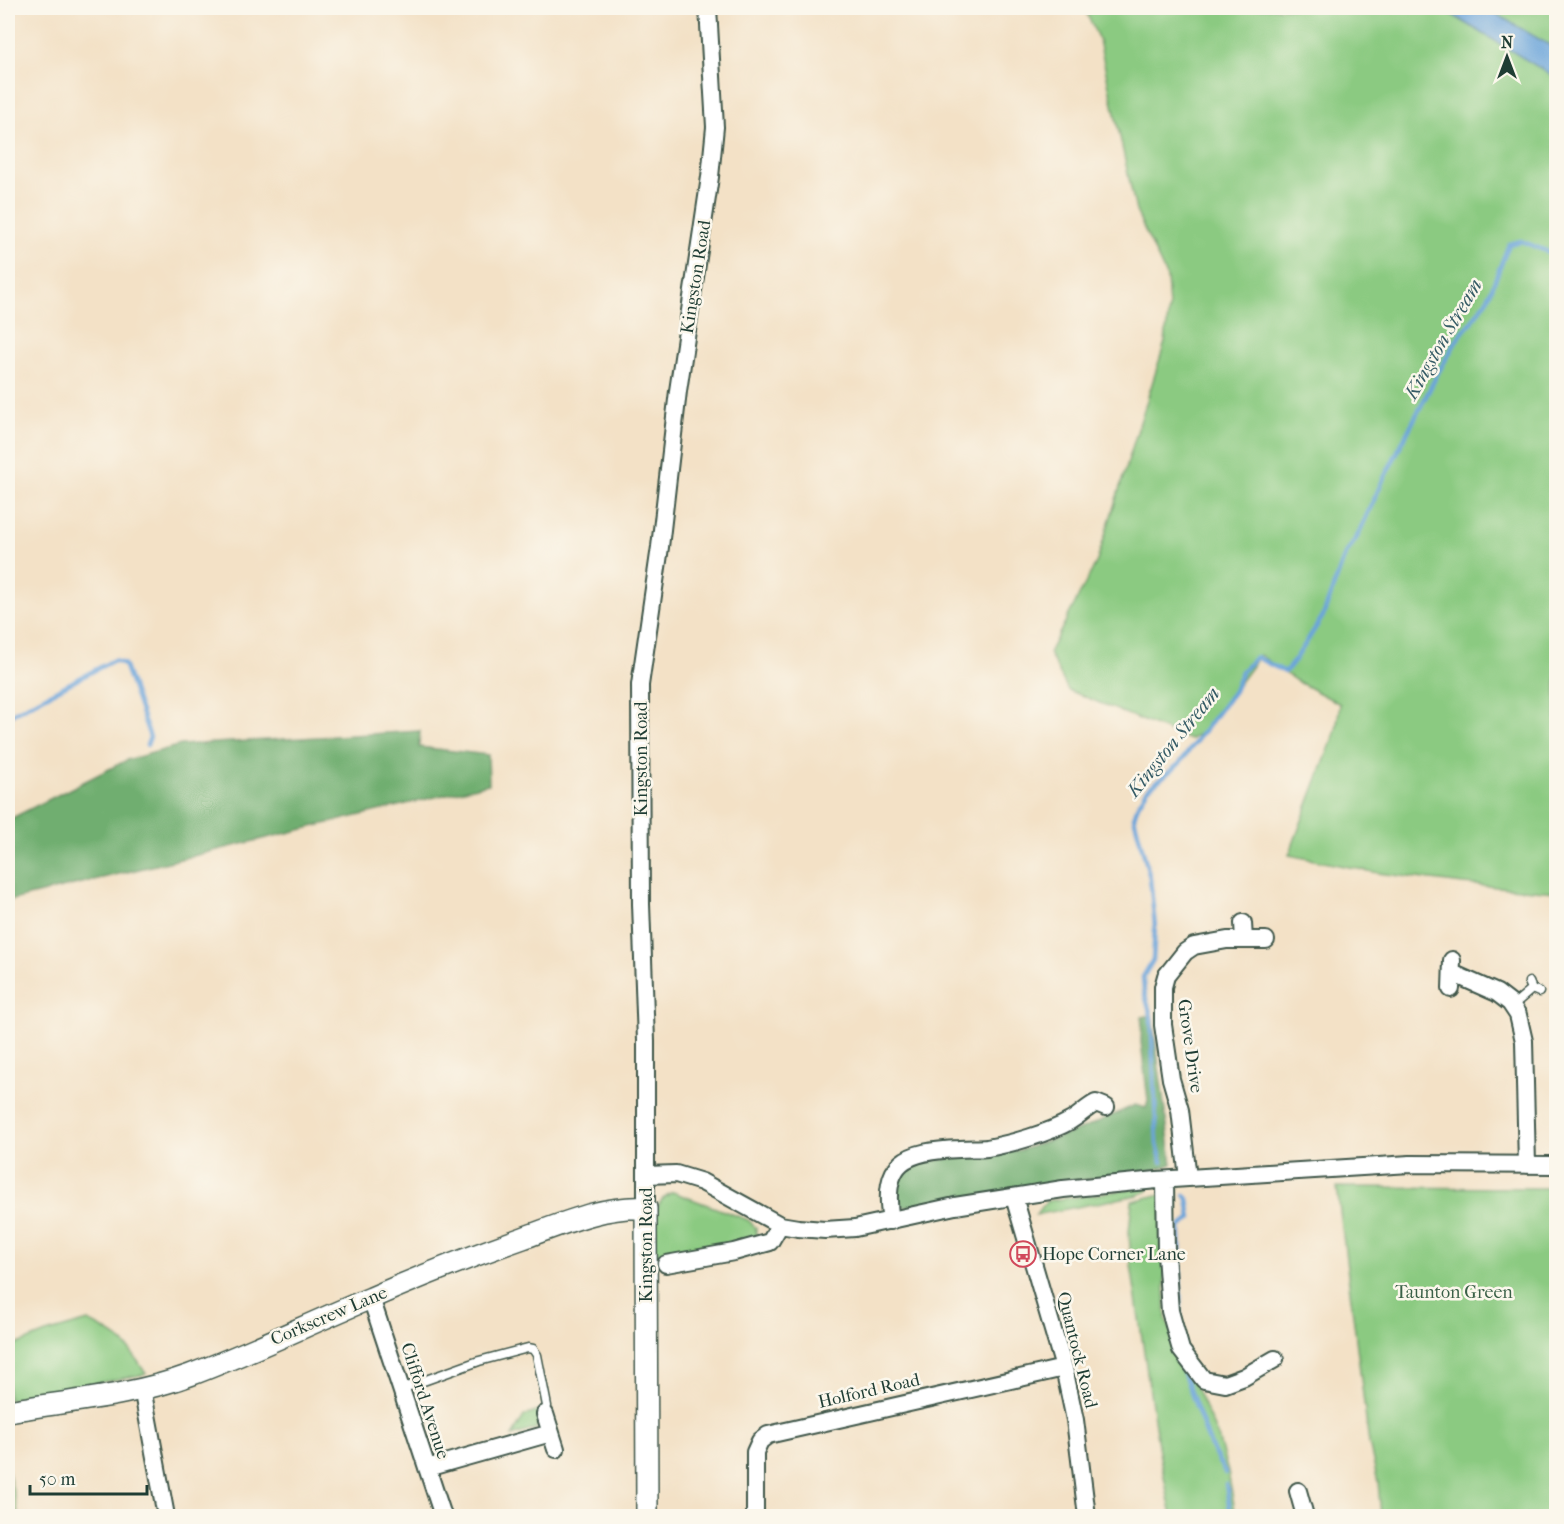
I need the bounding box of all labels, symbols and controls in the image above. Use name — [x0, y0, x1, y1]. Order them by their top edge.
north arrow — [1477, 27, 1537, 87]
text: N — [1501, 33, 1514, 52]
street label: Kingston Road — [677, 218, 715, 335]
water label: Kingston Stream — [1398, 275, 1487, 405]
water label: Kingston Stream — [1120, 682, 1224, 803]
street label: Kingston Road — [631, 701, 652, 816]
street label: Grove Drive — [1173, 998, 1207, 1094]
street label: Kingston Road — [636, 1187, 657, 1302]
bus stop icon: Hope Corner Lane — [1008, 1239, 1038, 1269]
place label: Hope Corner Lane — [1042, 1244, 1186, 1265]
street label: Corkscrew Lane — [268, 1282, 390, 1350]
park label: Taunton Green — [1395, 1282, 1513, 1303]
street label: Quantock Road — [1052, 1290, 1102, 1411]
street label: Clifford Avenue — [396, 1340, 454, 1462]
street label: Holford Road — [816, 1369, 922, 1413]
scale bar — [30, 1458, 147, 1496]
text: 50 m — [39, 1469, 76, 1490]

